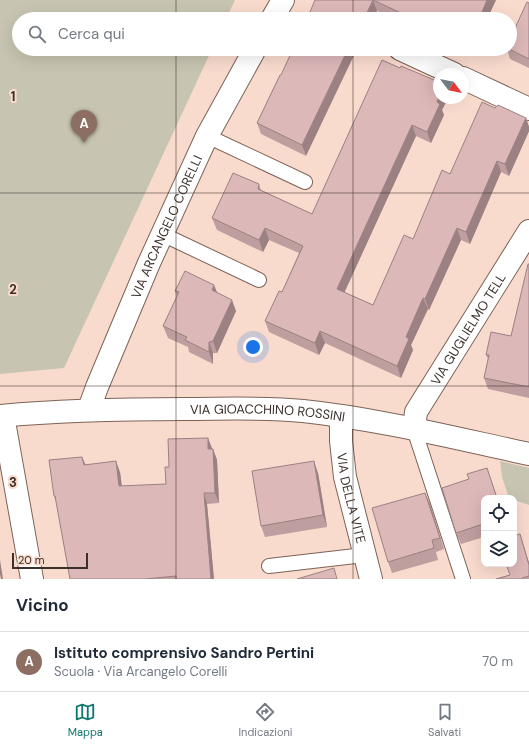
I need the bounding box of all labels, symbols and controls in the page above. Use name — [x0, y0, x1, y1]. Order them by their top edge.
search box — [12, 12, 517, 56]
icon: search — [26, 23, 48, 45]
text: Cerca qui — [58, 24, 125, 44]
north arrow — [433, 68, 469, 104]
text: 1 — [11, 88, 15, 105]
pin: A — [71, 110, 97, 143]
street label: VIA ARCANGELO CORELLI — [127, 153, 206, 301]
street label: VIA GUGLIELMO TELL — [427, 270, 510, 388]
text: 2 — [9, 281, 17, 298]
your location — [243, 337, 263, 357]
street label: VIA GIOACCHINO ROSSINI — [190, 400, 346, 425]
street label: VIA DELLA VITE — [333, 452, 370, 545]
text: 3 — [9, 474, 17, 491]
map controls — [481, 495, 517, 567]
button: locate — [481, 495, 517, 531]
button: layers — [481, 531, 517, 567]
scale bar — [12, 551, 88, 570]
text: 20 m — [18, 553, 44, 567]
text: Vicino — [16, 594, 69, 616]
text: Istituto comprensivo Sandro Pertini — [54, 643, 314, 663]
text: A — [24, 653, 34, 670]
text: 70 m — [482, 653, 513, 670]
text: Scuola · Via Arcangelo Corelli — [54, 663, 227, 680]
tab: Mappa — [68, 701, 103, 739]
tab: Indicazioni — [239, 701, 292, 739]
tab: Salvati — [428, 701, 461, 739]

